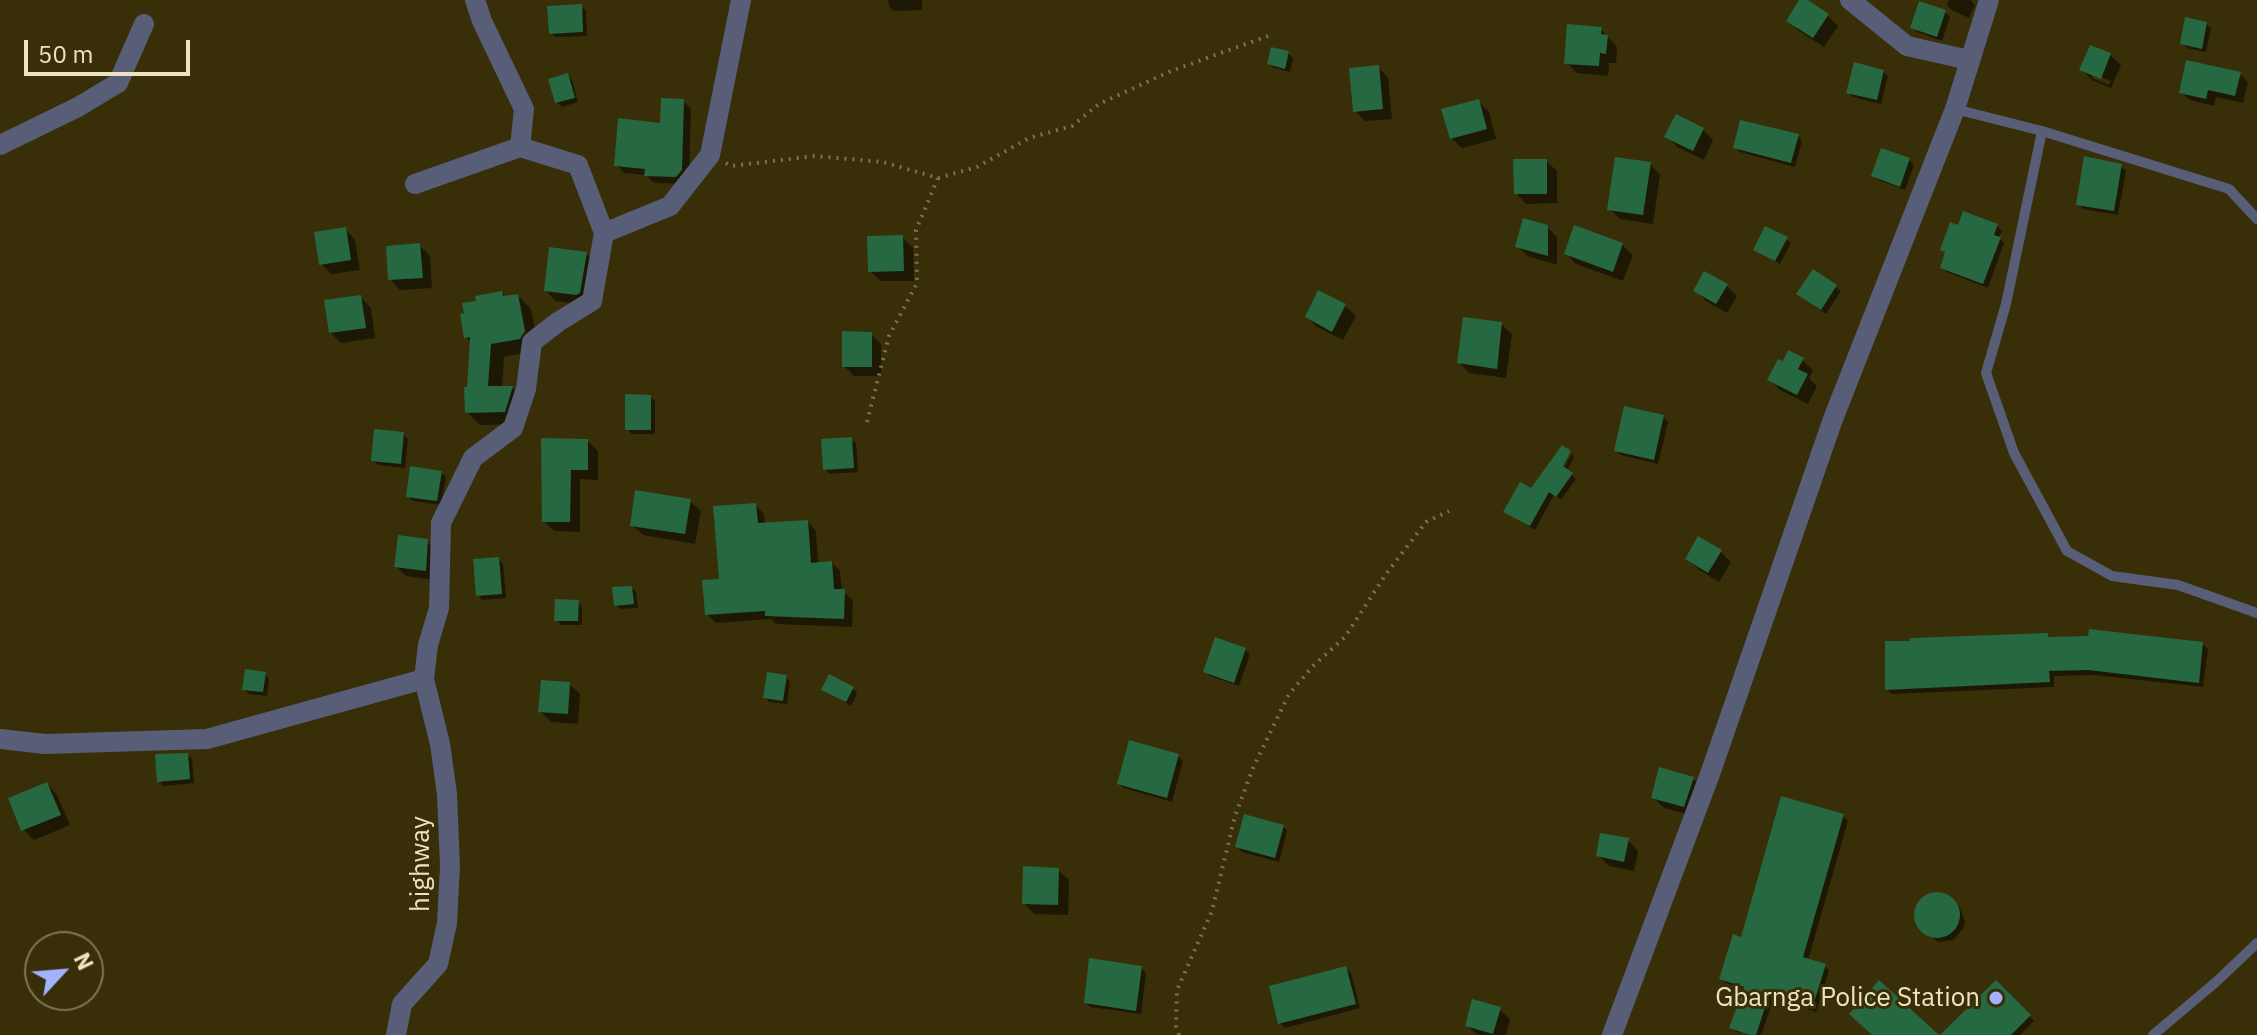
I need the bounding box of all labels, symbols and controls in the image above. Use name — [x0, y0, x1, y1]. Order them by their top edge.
scale bar — [28, 24, 194, 74]
text: 50 m — [38, 38, 93, 70]
street label: highway — [405, 816, 437, 912]
north arrow — [24, 931, 104, 1011]
text: N — [68, 948, 101, 975]
place label: Gbarnga Police Station — [1715, 982, 1980, 1014]
marker: Gbarnga Police Station — [1987, 989, 2005, 1007]

